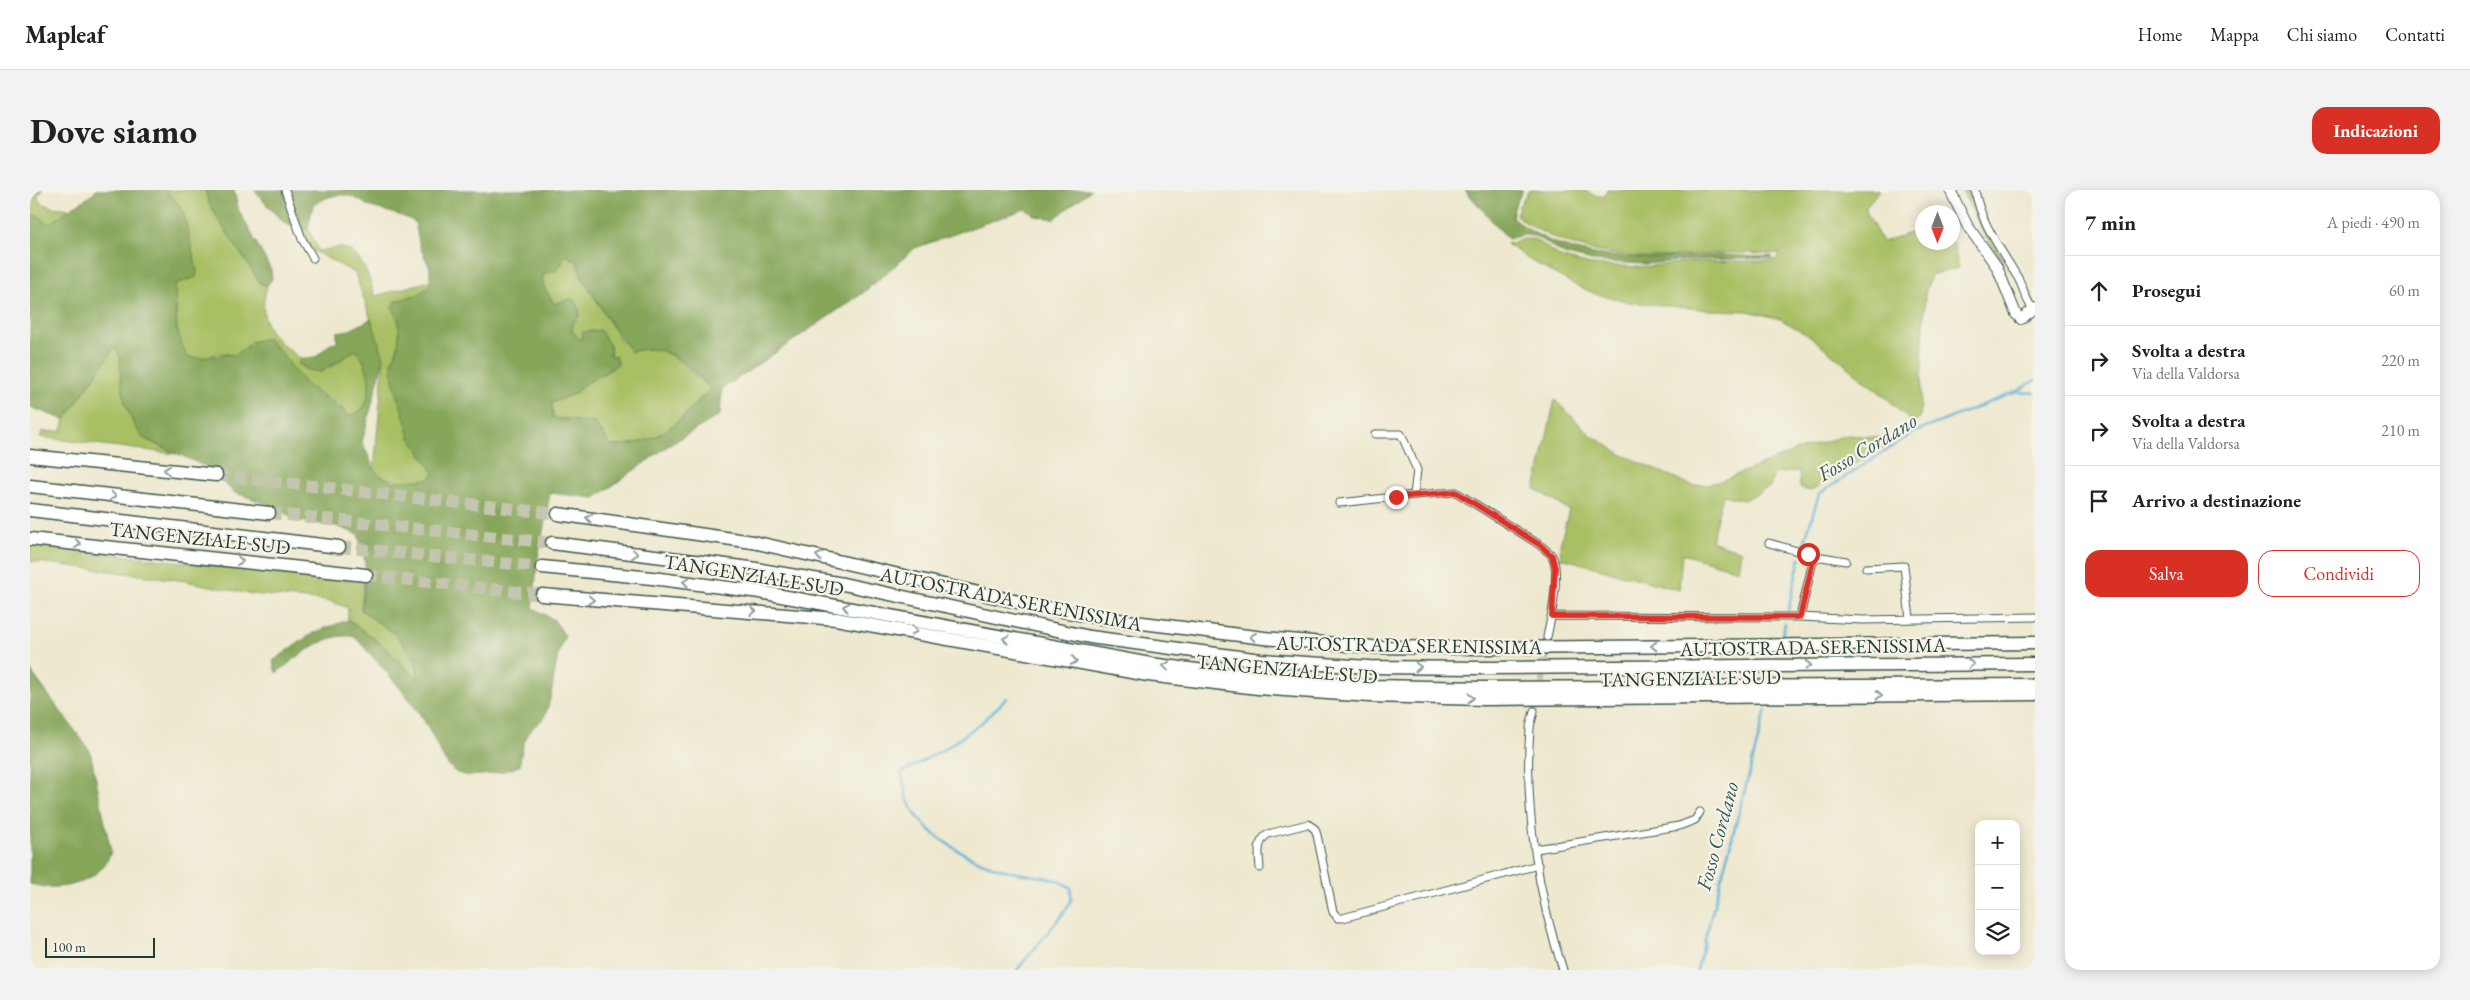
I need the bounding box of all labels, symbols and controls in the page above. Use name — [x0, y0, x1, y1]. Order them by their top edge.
text: Mapleaf — [25, 19, 106, 50]
text: Home — [2138, 23, 2182, 46]
text: Mappa — [2210, 23, 2259, 46]
text: Chi siamo — [2287, 23, 2357, 46]
text: Contatti — [2385, 23, 2445, 46]
button: Indicazioni — [2312, 107, 2440, 154]
text: Dove siamo — [30, 108, 197, 153]
north arrow — [1915, 205, 1960, 250]
text: 7 min — [2085, 209, 2136, 236]
text: A piedi · 490 m — [2327, 212, 2420, 233]
icon: ahead — [2085, 277, 2113, 305]
text: Prosegui — [2132, 278, 2201, 303]
text: 60 m — [2389, 280, 2420, 301]
text: Svolta a destra — [2132, 338, 2246, 363]
icon: right — [2085, 347, 2113, 375]
text: 220 m — [2381, 350, 2420, 371]
text: Via della Valdorsa — [2132, 363, 2240, 384]
water label: Fosso Cordano — [1811, 407, 1922, 488]
text: Svolta a destra — [2132, 408, 2246, 433]
icon: right — [2085, 417, 2113, 445]
text: 210 m — [2381, 420, 2420, 441]
text: Via della Valdorsa — [2132, 433, 2240, 454]
one-way arrow — [163, 465, 171, 476]
route end — [1385, 486, 1408, 509]
icon: arrive — [2085, 487, 2113, 515]
text: Arrivo a destinazione — [2132, 488, 2301, 513]
one-way arrow — [110, 490, 118, 501]
one-way arrow — [585, 513, 593, 524]
street label: TANGENZIALE SUD — [108, 516, 292, 560]
one-way arrow — [75, 538, 83, 549]
route start — [1797, 543, 1820, 566]
one-way arrow — [631, 548, 639, 559]
street label: TANGENZIALE SUD — [662, 548, 846, 602]
button: Salva — [2085, 550, 2248, 597]
button: Condividi — [2258, 550, 2420, 597]
one-way arrow — [814, 551, 823, 562]
one-way arrow — [236, 555, 244, 566]
street label: AUTOSTRADA SERENISSIMA — [877, 561, 1145, 637]
one-way arrow — [681, 578, 690, 588]
one-way arrow — [587, 594, 595, 605]
one-way arrow — [842, 603, 851, 613]
one-way arrow — [749, 606, 757, 617]
one-way arrow — [910, 626, 918, 636]
street label: AUTOSTRADA SERENISSIMA — [1274, 630, 1543, 660]
one-way arrow — [1249, 632, 1257, 643]
street label: AUTOSTRADA SERENISSIMA — [1678, 632, 1947, 662]
one-way arrow — [1001, 634, 1010, 644]
one-way arrow — [1650, 641, 1658, 651]
street label: TANGENZIALE SUD — [1195, 648, 1379, 690]
one-way arrow — [1069, 656, 1078, 666]
one-way arrow — [1967, 659, 1975, 669]
one-way arrow — [1804, 660, 1812, 670]
one-way arrow — [1161, 662, 1170, 672]
one-way arrow — [1414, 662, 1422, 672]
street label: TANGENZIALE SUD — [1599, 663, 1781, 693]
one-way arrow — [1876, 690, 1883, 700]
one-way arrow — [1468, 693, 1476, 704]
water label: Fosso Cordano — [1689, 779, 1744, 894]
map controls — [1975, 820, 2020, 955]
button: + — [1975, 820, 2020, 865]
button: − — [1975, 865, 2020, 910]
button: layers — [1975, 910, 2020, 955]
scale bar — [45, 935, 155, 958]
text: 100 m — [52, 938, 86, 956]

